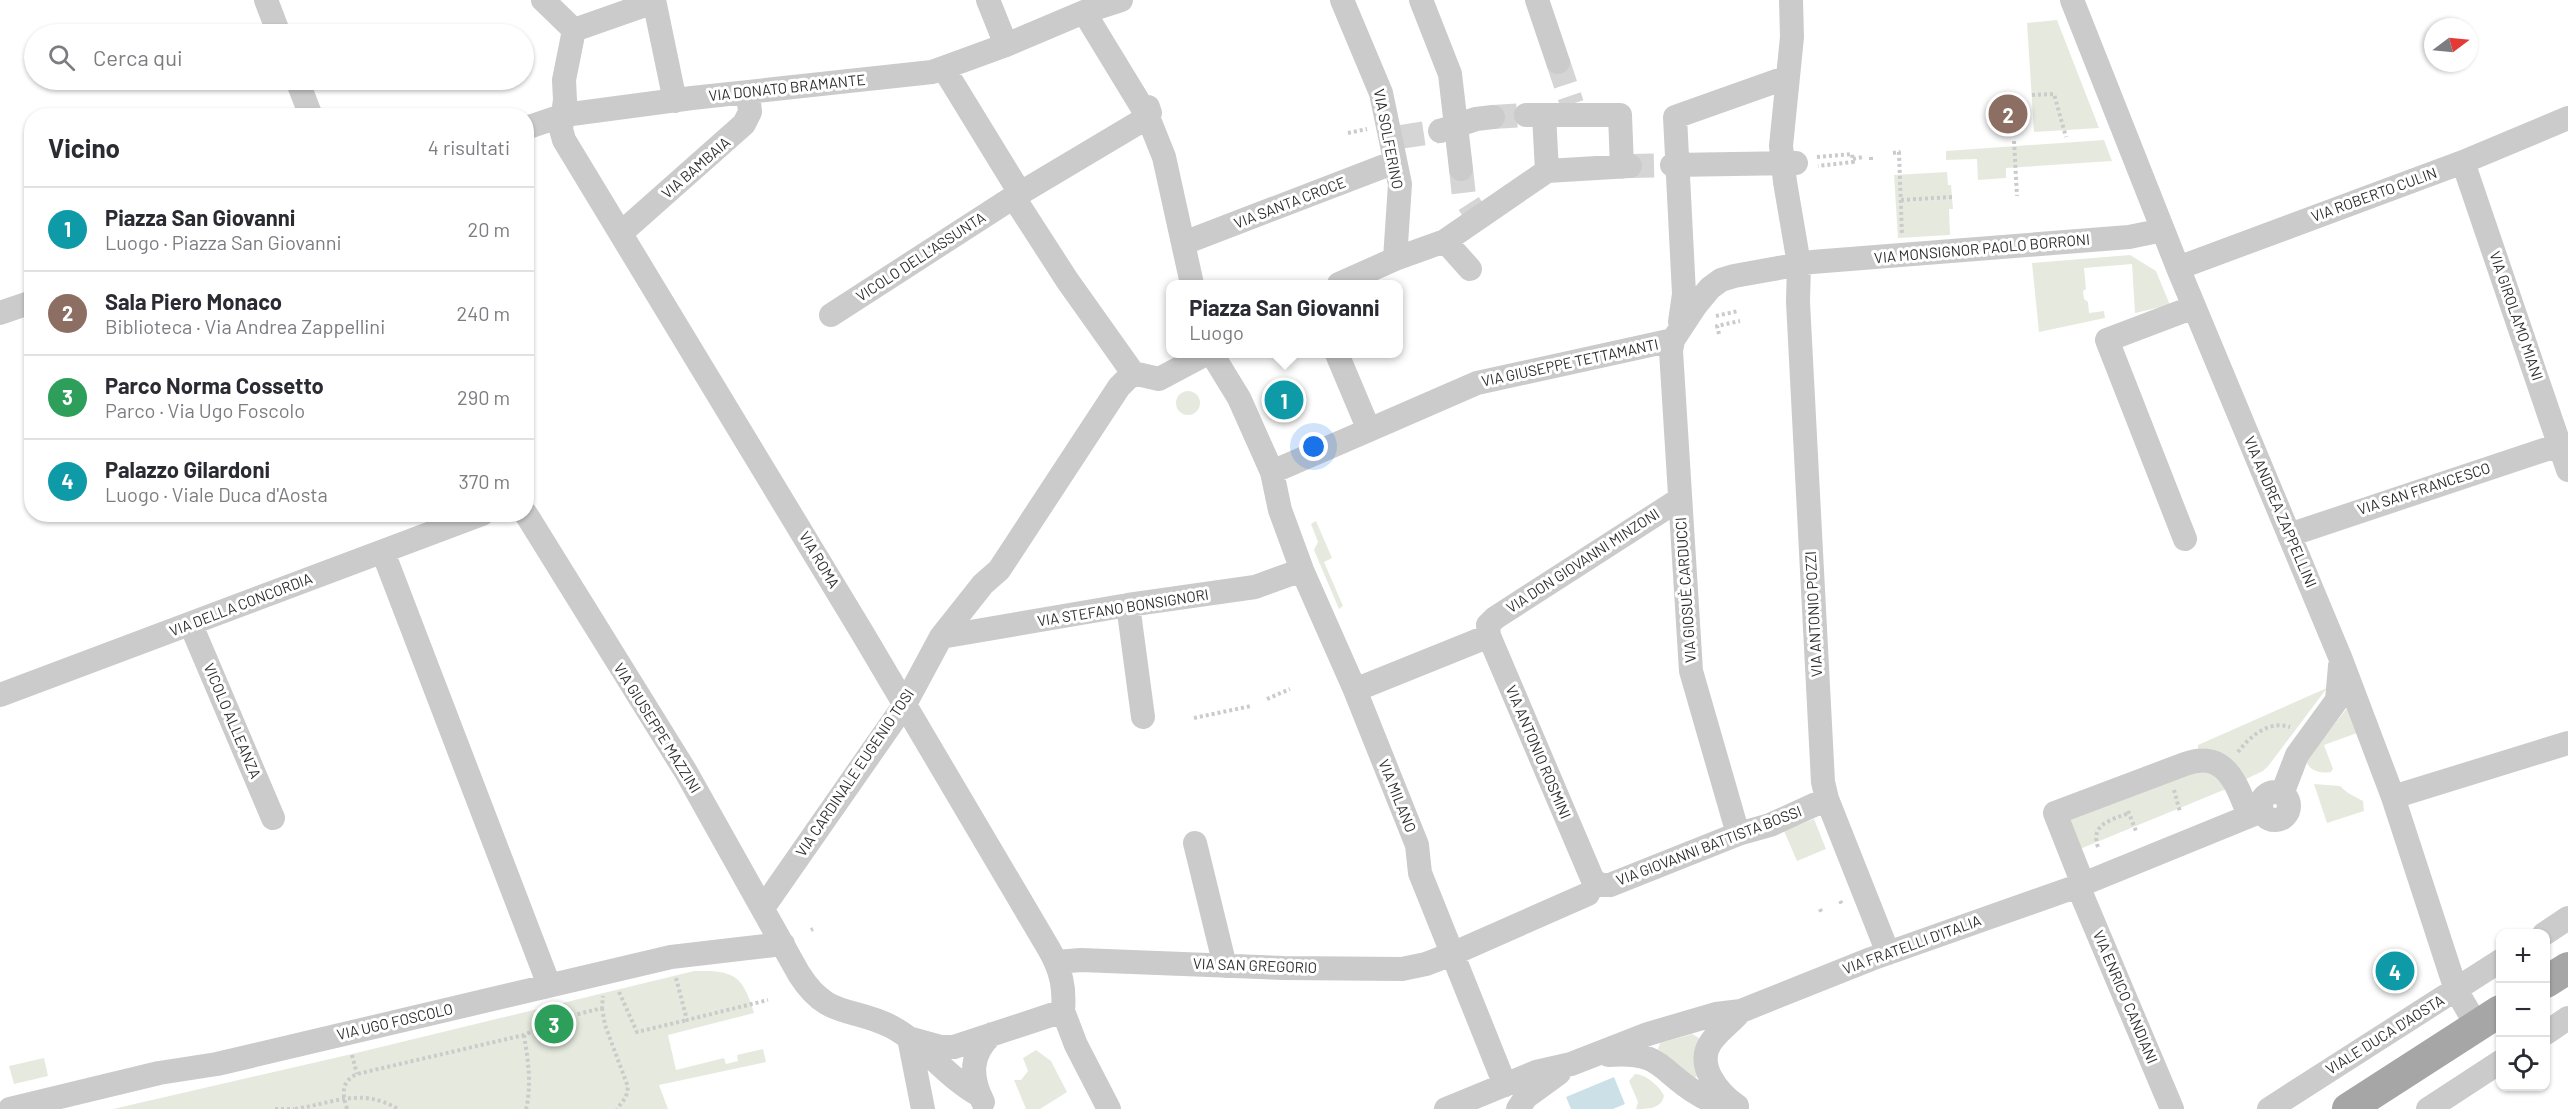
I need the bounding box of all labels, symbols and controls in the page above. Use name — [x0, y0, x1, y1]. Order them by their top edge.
north arrow — [2424, 18, 2478, 72]
search box — [24, 24, 534, 90]
icon: search — [45, 41, 78, 74]
text: Cerca qui — [93, 44, 183, 70]
street label: VIA DONATO BRAMANTE — [708, 70, 866, 104]
street label: VIA SOLFERINO — [1370, 87, 1408, 190]
pin: 2 — [1988, 92, 2028, 136]
text: Vicino — [48, 132, 120, 163]
street label: VIA BAMBAIA — [657, 133, 733, 202]
text: 4 risultati — [428, 135, 510, 159]
street label: VIA ROBERTO CULIN — [2308, 163, 2439, 225]
street label: VIA SANTA CROCE — [1231, 172, 1348, 232]
text: Piazza San Giovanni — [105, 204, 295, 230]
street label: VICOLO DELL'ASSUNTA — [852, 208, 988, 305]
text: 1 — [64, 217, 71, 241]
text: 20 m — [467, 217, 510, 241]
text: Luogo · Piazza San Giovanni — [105, 230, 342, 254]
street label: VIA MONSIGNOR PAOLO BORRONI — [1873, 230, 2091, 266]
street label: VIA GIROLAMO MIANI — [2486, 249, 2548, 383]
popup — [1166, 280, 1403, 358]
text: Sala Piero Monaco — [105, 288, 282, 314]
text: Piazza San Giovanni — [1189, 294, 1380, 320]
text: 2 — [62, 301, 73, 325]
text: 240 m — [456, 301, 510, 325]
text: Biblioteca · Via Andrea Zappellini — [105, 314, 385, 338]
text: Luogo — [1189, 320, 1244, 344]
street label: VIA GIUSEPPE TETTAMANTI — [1480, 334, 1660, 390]
text: Parco Norma Cossetto — [105, 372, 324, 398]
pin: 1 — [1264, 378, 1304, 422]
text: 3 — [62, 385, 73, 409]
text: 290 m — [457, 385, 510, 409]
text: Parco · Via Ugo Foscolo — [105, 398, 305, 422]
your location — [1299, 432, 1328, 461]
street label: VIA ANDREA ZAPPELLINI — [2241, 433, 2321, 590]
text: Palazzo Gilardoni — [105, 456, 270, 482]
street label: VIA SAN FRANCESCO — [2355, 458, 2492, 518]
text: 4 — [61, 469, 74, 493]
text: 370 m — [458, 469, 510, 493]
text: Luogo · Viale Duca d'Aosta — [105, 482, 328, 506]
street label: VIA DON GIOVANNI MINZONI — [1503, 504, 1662, 616]
street label: VIA GIOSUÈ CARDUCCI — [1671, 517, 1699, 664]
street label: VIA ROMA — [796, 528, 844, 591]
street label: VIA ANTONIO POZZI — [1801, 551, 1825, 678]
street label: VIA DELLA CONCORDIA — [167, 569, 315, 640]
street label: VIA STEFANO BONSIGNORI — [1036, 585, 1210, 629]
street label: VIA GIUSEPPE MAZZINI — [611, 659, 705, 796]
street label: VICOLO ALLEANZA — [200, 660, 265, 781]
street label: VIA ANTONIO ROSMINI — [1503, 682, 1575, 821]
street label: VIA CARDINALE EUGENIO TOSI — [791, 685, 917, 860]
street label: VIA MILANO — [1375, 756, 1421, 835]
street label: VIA GIOVANNI BATTISTA BOSSI — [1613, 801, 1804, 889]
street label: VIA FRATELLI D'ITALIA — [1840, 911, 1983, 978]
street label: VIA ENRICO CANDIANI — [2090, 927, 2162, 1066]
map controls — [2496, 929, 2550, 1091]
button: + — [2496, 929, 2550, 983]
pin: 4 — [2376, 948, 2414, 994]
street label: VIA SAN GREGORIO — [1193, 954, 1317, 976]
button: − — [2496, 983, 2550, 1037]
street label: VIALE DUCA D'AOSTA — [2322, 990, 2447, 1078]
street label: VIA UGO FOSCOLO — [335, 999, 455, 1043]
pin: 3 — [534, 1002, 574, 1046]
button: locate — [2496, 1037, 2550, 1091]

